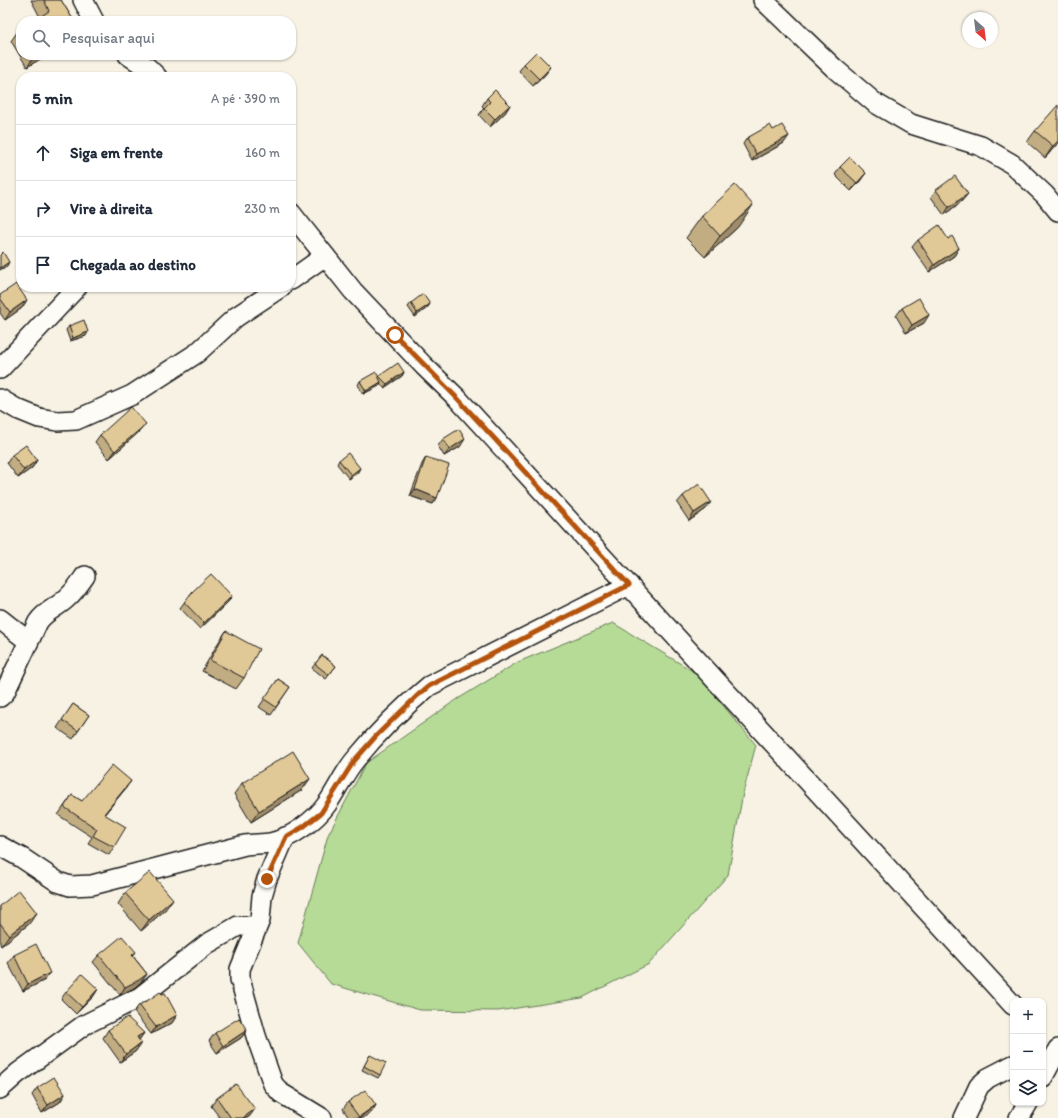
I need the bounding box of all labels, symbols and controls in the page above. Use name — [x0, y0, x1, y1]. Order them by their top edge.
north arrow — [962, 12, 998, 48]
search box — [16, 16, 296, 60]
icon: search — [30, 27, 52, 49]
text: Pesquisar aqui — [62, 29, 155, 47]
text: 5 min — [32, 88, 72, 108]
text: A pé · 390 m — [211, 91, 280, 106]
icon: ahead — [32, 142, 54, 164]
text: Siga em frente — [70, 144, 163, 162]
text: 160 m — [245, 145, 280, 160]
icon: right — [32, 198, 54, 220]
text: Vire à direita — [70, 200, 153, 218]
text: 230 m — [244, 201, 280, 216]
icon: arrive — [32, 254, 54, 276]
text: Chegada ao destino — [70, 256, 196, 274]
route start — [386, 326, 404, 344]
route end — [258, 870, 276, 888]
map controls — [1010, 998, 1046, 1106]
button: + — [1010, 998, 1046, 1034]
button: − — [1010, 1034, 1046, 1070]
button: layers — [1010, 1070, 1046, 1106]

